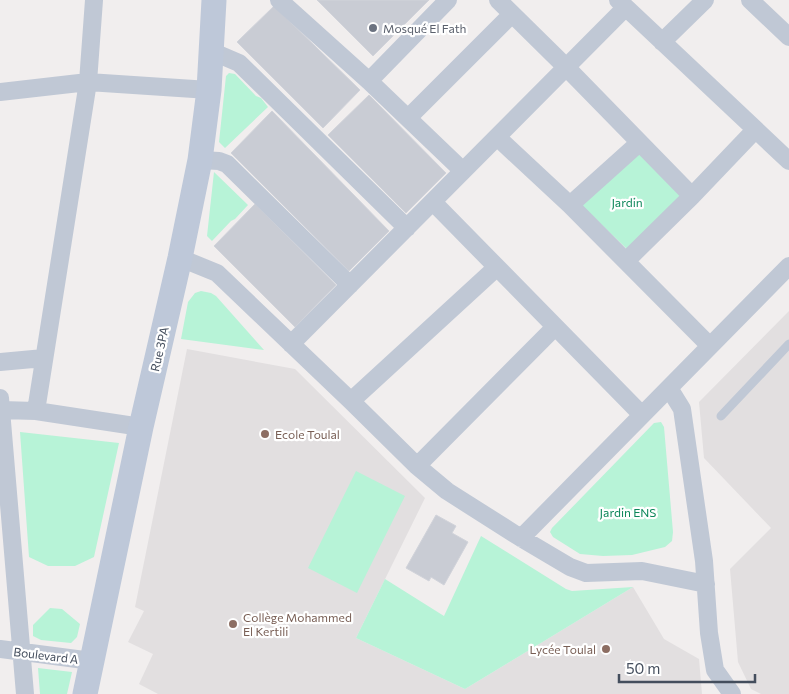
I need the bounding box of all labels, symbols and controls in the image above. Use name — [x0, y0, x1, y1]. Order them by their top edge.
place label: Mosqué El Fath — [383, 21, 467, 35]
marker: Mosqué El Fath — [367, 22, 379, 34]
park label: Jardin — [611, 195, 643, 210]
street label: Rue 3PA — [147, 325, 171, 373]
place label: Ecole Toulal — [275, 427, 340, 441]
marker: Ecole Toulal — [259, 428, 271, 440]
park label: Jardin ENS — [600, 505, 656, 520]
place label: Collège Mohammed El Kertili — [243, 610, 352, 638]
marker: Collège Mohammed El Kertili — [227, 618, 239, 630]
place label: Lycée Toulal — [530, 642, 596, 656]
marker: Lycée Toulal — [600, 643, 612, 655]
street label: Boulevard A — [13, 644, 79, 666]
scale bar — [619, 652, 755, 684]
text: 50 m — [626, 659, 660, 677]

